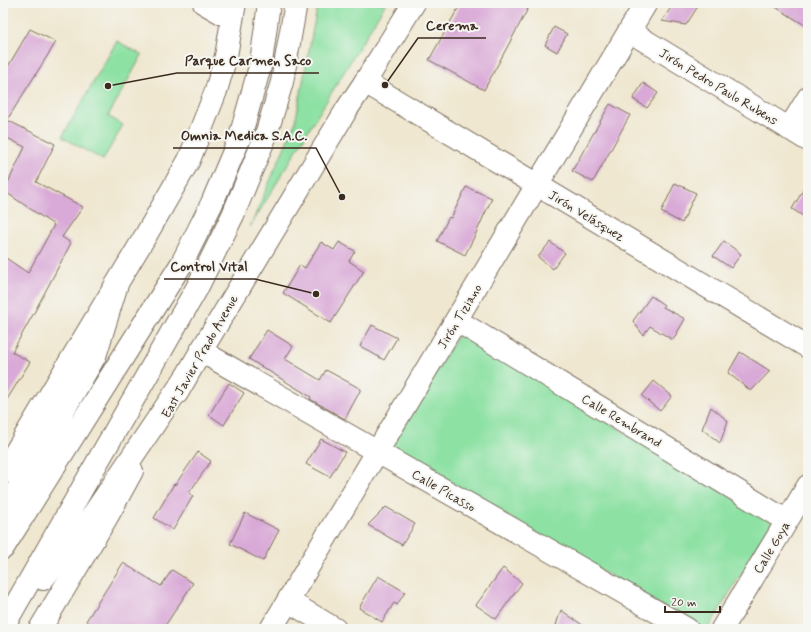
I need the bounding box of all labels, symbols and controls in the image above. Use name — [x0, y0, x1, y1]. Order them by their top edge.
callout: Cerema — [418, 12, 486, 38]
text: Cerema — [426, 17, 479, 35]
street label: Jirón Pedro Paulo Rubens — [656, 45, 781, 130]
callout: Parque Carmen Saco — [177, 47, 319, 73]
text: Parque Carmen Saco — [185, 52, 311, 70]
callout: Omnia Medica S.A.C. — [173, 122, 316, 148]
text: Omnia Medica S.A.C. — [181, 127, 307, 145]
street label: Jirón Velásquez — [545, 187, 628, 246]
callout: Control Vital — [164, 253, 255, 279]
text: Control Vital — [170, 258, 248, 276]
street label: Jirón Tiziano — [434, 281, 487, 352]
street label: East Javier Prado Avenue — [158, 292, 243, 422]
street label: Calle Rembrand — [578, 391, 665, 452]
street label: Calle Picasso — [408, 466, 478, 516]
street label: Calle Goya — [750, 518, 795, 577]
scale bar — [665, 588, 720, 614]
text: 20 m — [671, 595, 697, 611]

